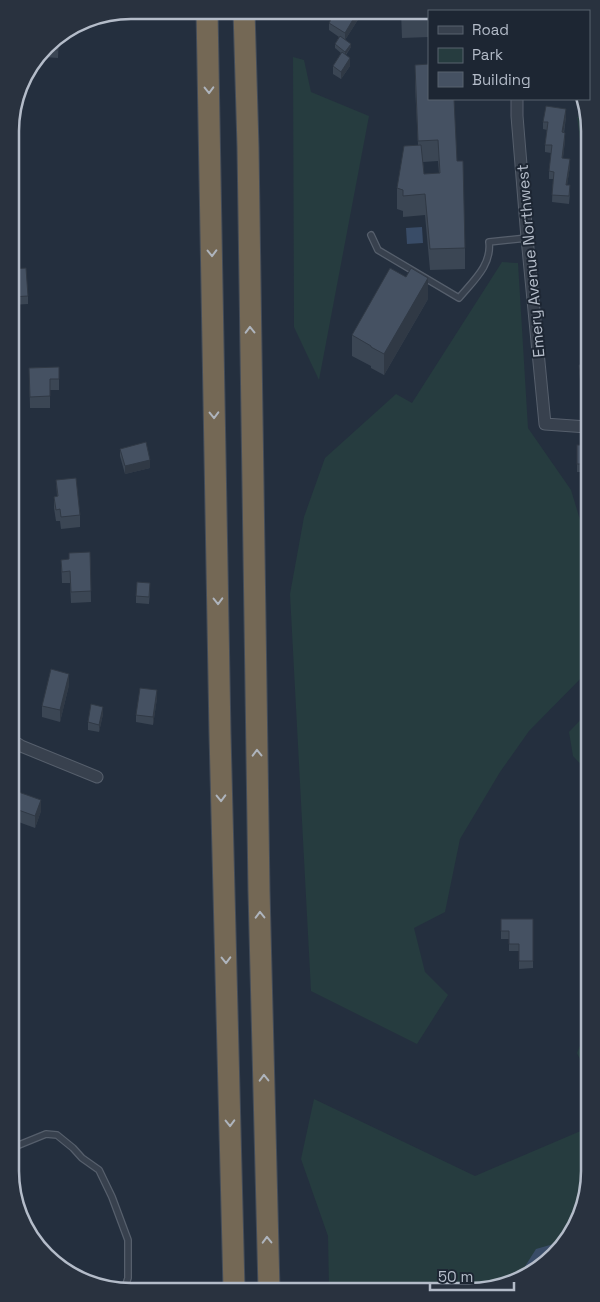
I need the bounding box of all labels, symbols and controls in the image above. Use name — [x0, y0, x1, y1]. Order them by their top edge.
legend — [428, 10, 590, 100]
text: Road — [472, 20, 509, 39]
text: Park — [472, 45, 503, 64]
text: Building — [472, 70, 531, 89]
one-way arrow — [203, 87, 214, 95]
street label: Emery Avenue Northwest — [512, 163, 549, 358]
one-way arrow — [206, 249, 217, 257]
one-way arrow — [245, 326, 255, 334]
one-way arrow — [209, 412, 220, 420]
one-way arrow — [213, 597, 223, 605]
one-way arrow — [252, 749, 262, 756]
one-way arrow — [216, 794, 227, 802]
one-way arrow — [255, 911, 265, 919]
one-way arrow — [220, 957, 231, 965]
one-way arrow — [258, 1073, 269, 1081]
one-way arrow — [224, 1119, 235, 1127]
one-way arrow — [262, 1236, 273, 1244]
scale bar — [430, 1260, 514, 1292]
text: 50 m — [438, 1267, 473, 1286]

